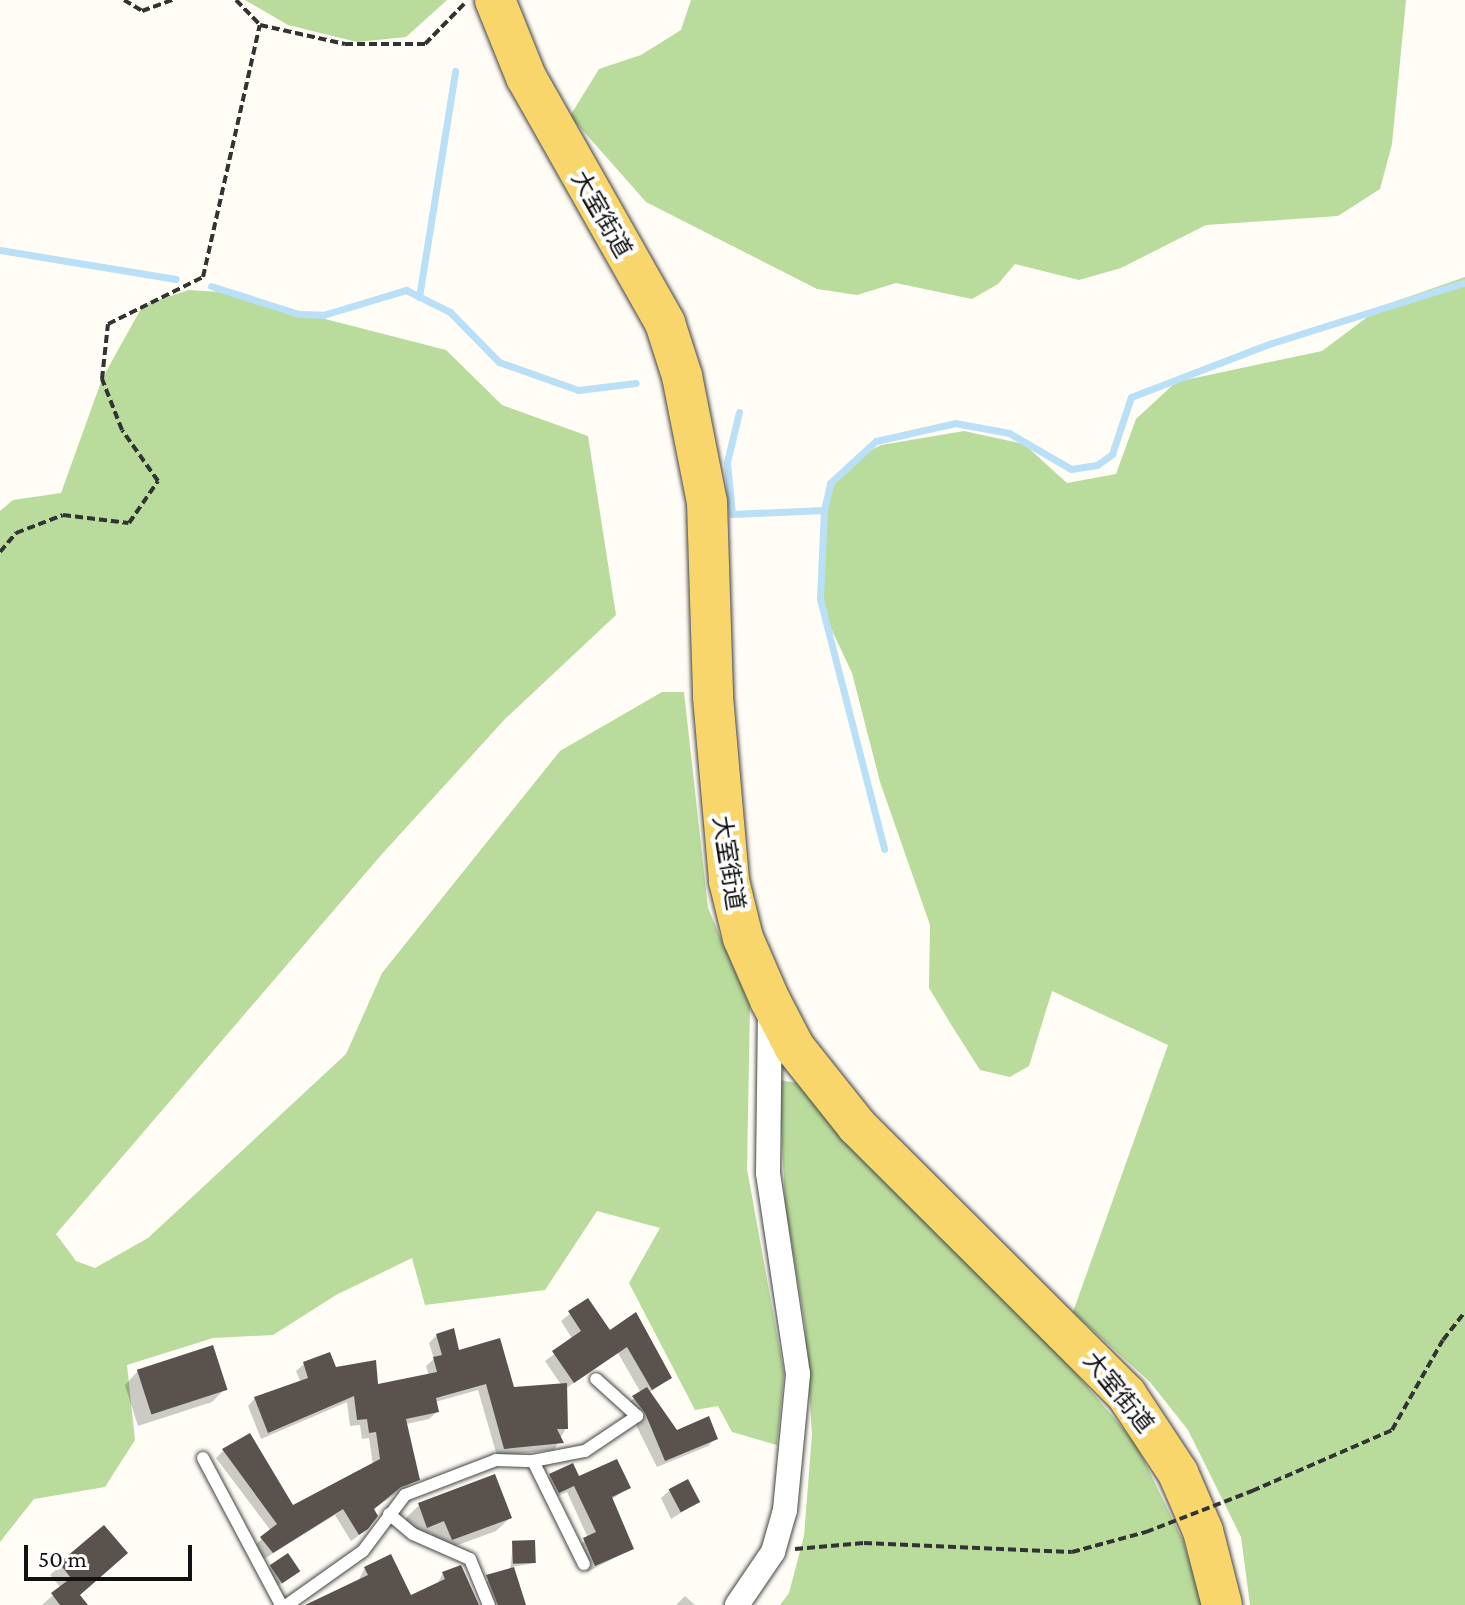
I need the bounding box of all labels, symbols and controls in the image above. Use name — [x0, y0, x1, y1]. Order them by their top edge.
street label: 大室街道 — [566, 165, 638, 263]
street label: 大室街道 — [707, 813, 751, 913]
street label: 大室街道 — [1078, 1346, 1160, 1438]
scale bar — [28, 1529, 196, 1579]
text: 50 m — [38, 1545, 87, 1572]

